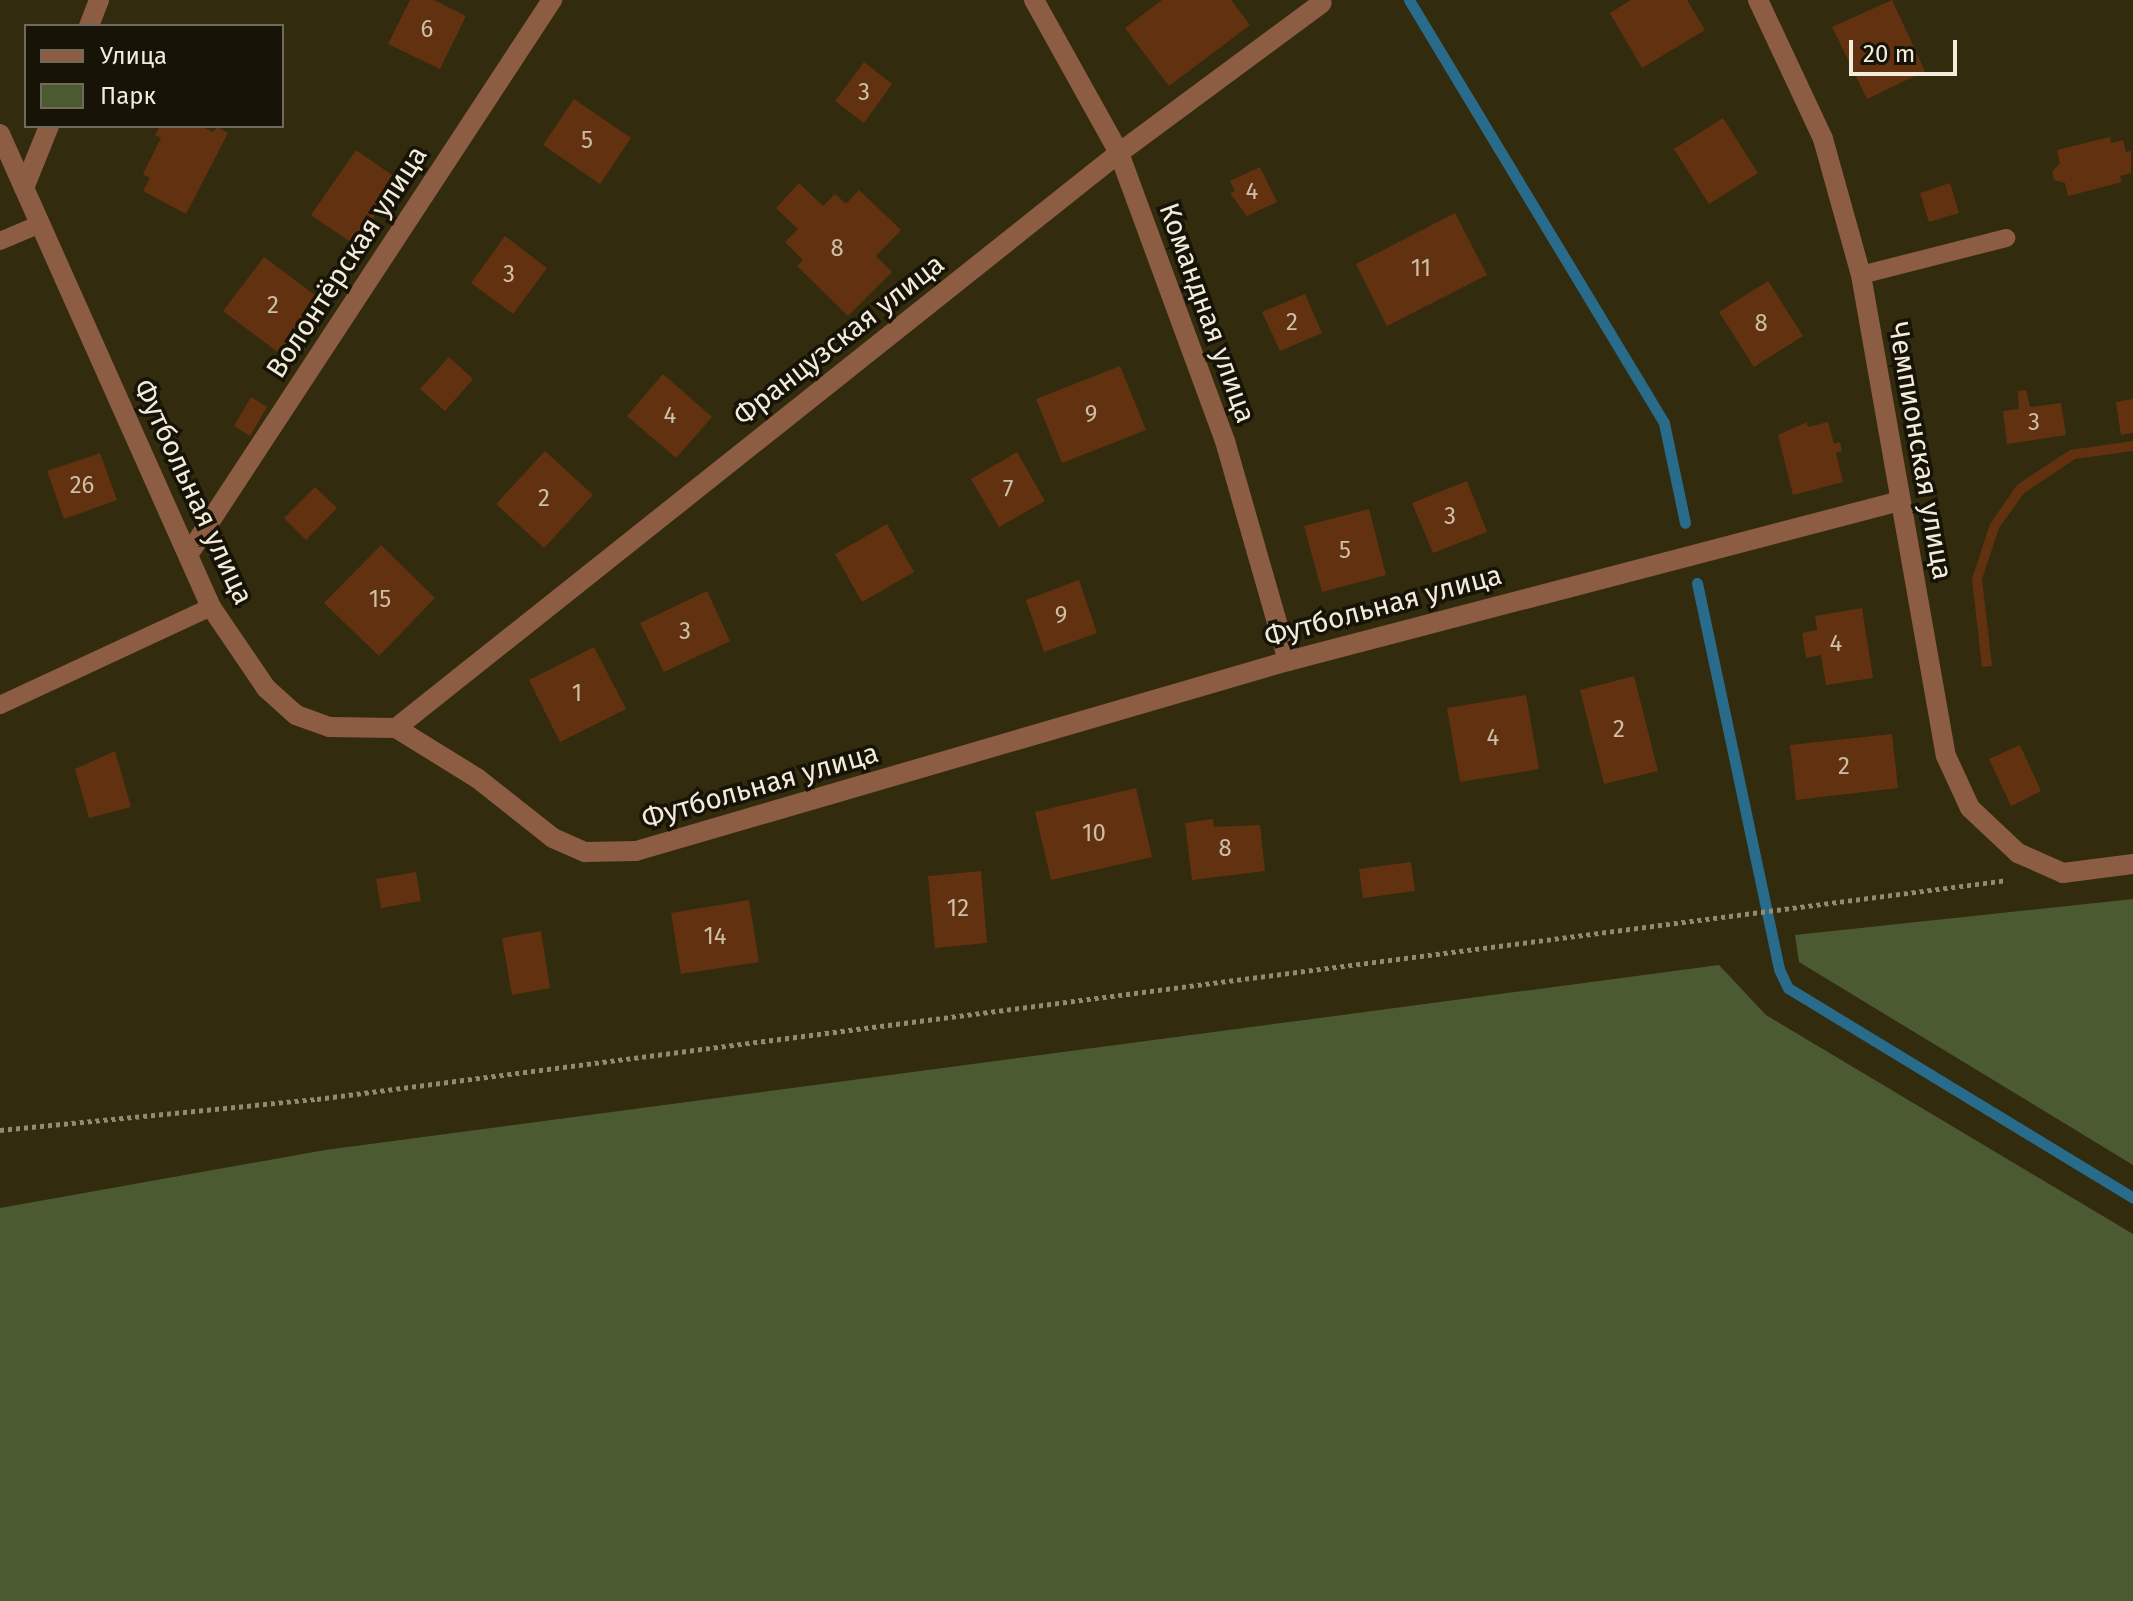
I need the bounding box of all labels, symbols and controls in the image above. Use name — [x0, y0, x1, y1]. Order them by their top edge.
house number: 6 — [421, 16, 433, 44]
legend — [24, 24, 284, 128]
scale bar — [1853, 24, 1961, 74]
text: 20 m — [1863, 40, 1915, 68]
text: Улица — [100, 42, 167, 70]
house number: 3 — [858, 79, 870, 107]
text: Парк — [100, 82, 156, 110]
house number: 5 — [581, 127, 593, 155]
street label: Волонтёрская улица — [259, 140, 435, 384]
house number: 4 — [1246, 178, 1258, 206]
street label: Командная улица — [1152, 199, 1262, 427]
house number: 8 — [830, 235, 844, 263]
street label: Французская улица — [727, 247, 951, 433]
house number: 11 — [1411, 255, 1431, 283]
house number: 3 — [503, 261, 515, 289]
house number: 2 — [267, 292, 279, 320]
house number: 2 — [1286, 309, 1298, 337]
house number: 8 — [1754, 310, 1768, 338]
street label: Чемпионская улица — [1881, 320, 1959, 582]
street label: Футбольная улица — [126, 374, 260, 610]
house number: 9 — [1085, 401, 1097, 429]
house number: 4 — [664, 402, 676, 430]
house number: 3 — [2028, 409, 2040, 437]
house number: 26 — [70, 472, 94, 500]
house number: 7 — [1003, 476, 1013, 504]
house number: 2 — [538, 485, 550, 513]
house number: 3 — [1444, 503, 1456, 531]
house number: 5 — [1339, 537, 1351, 565]
street label: Футбольная улица — [1261, 558, 1505, 654]
house number: 15 — [369, 586, 391, 614]
house number: 9 — [1055, 602, 1067, 630]
house number: 3 — [679, 618, 691, 646]
house number: 4 — [1830, 630, 1842, 658]
house number: 1 — [572, 680, 582, 708]
house number: 2 — [1613, 716, 1625, 744]
house number: 4 — [1487, 724, 1499, 752]
street label: Футбольная улица — [638, 736, 882, 836]
house number: 2 — [1838, 753, 1850, 781]
house number: 10 — [1082, 820, 1106, 848]
house number: 8 — [1218, 835, 1232, 863]
house number: 12 — [947, 895, 969, 923]
house number: 14 — [703, 923, 727, 951]

